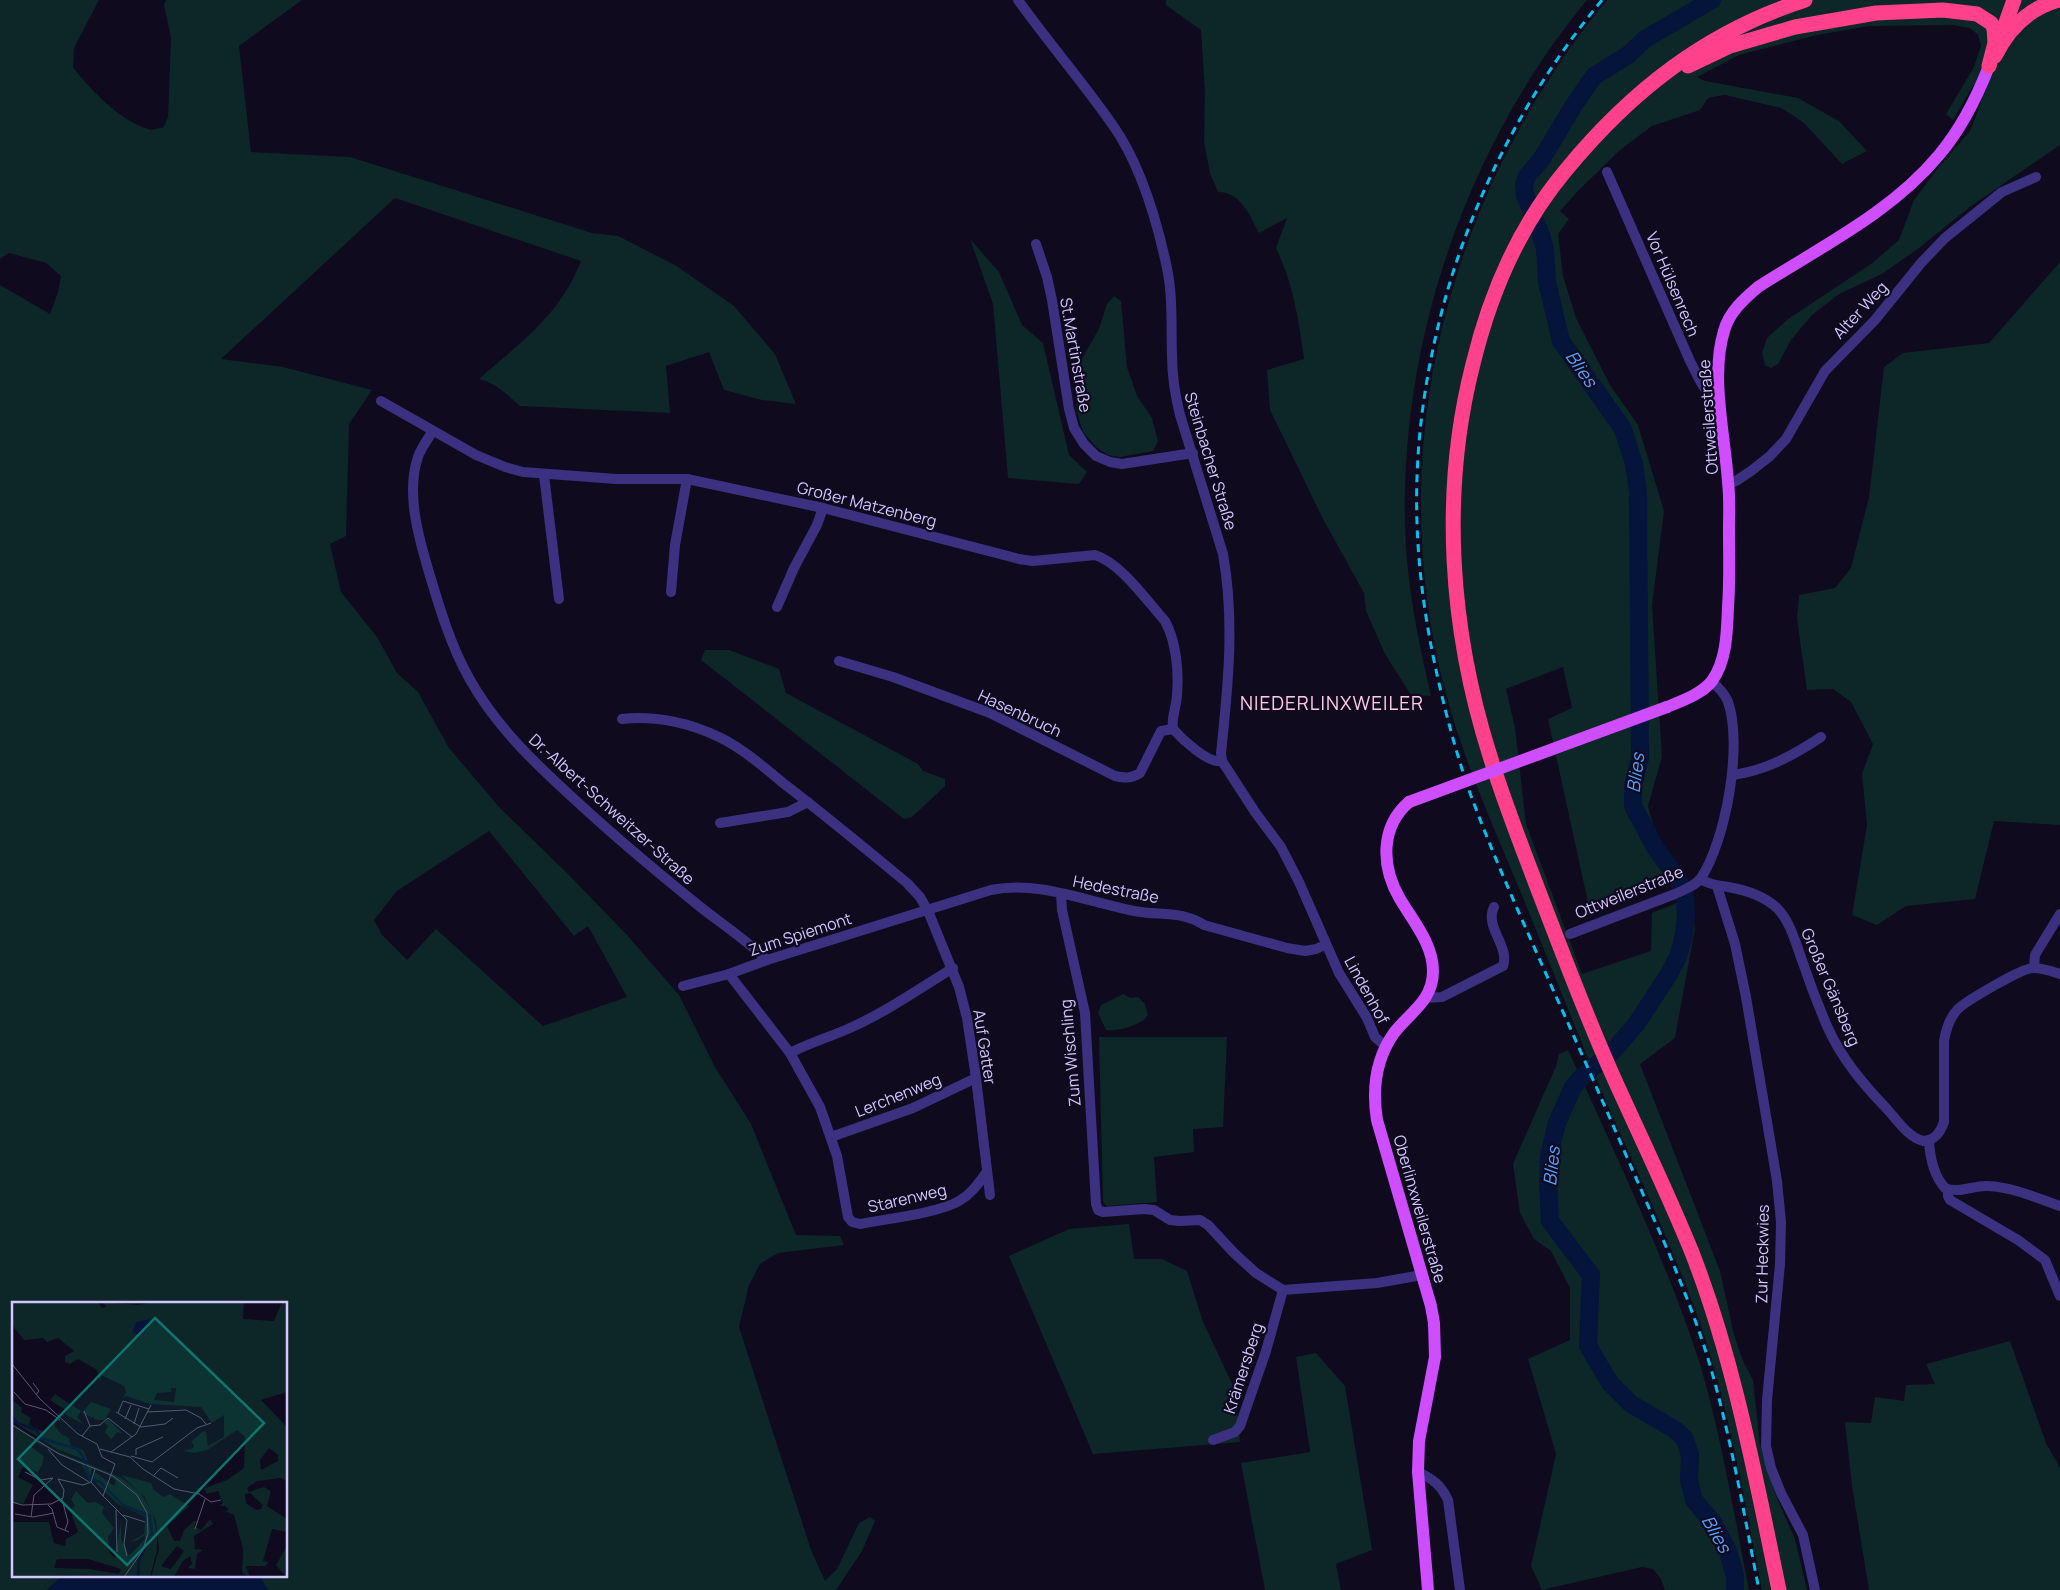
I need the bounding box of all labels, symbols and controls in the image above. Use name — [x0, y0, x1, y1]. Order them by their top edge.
street label: Vor Hülsenrech — [1641, 228, 1705, 340]
street label: Alter Weg — [1828, 276, 1892, 344]
street label: St.Martinstraße — [1055, 296, 1097, 414]
water label: Blies — [1561, 345, 1604, 393]
street label: Ottweilerstraße — [1693, 359, 1723, 475]
street label: Steinbacher Straße — [1180, 389, 1242, 533]
street label: Großer Matzenberg — [795, 476, 939, 532]
street label: Hasenbruch — [975, 684, 1065, 742]
district label: NIEDERLINXWEILER — [1240, 690, 1424, 716]
street label: Dr.-Albert-Schweitzer-Straße — [524, 729, 700, 889]
water label: Blies — [1621, 750, 1650, 794]
street label: Ottweilerstraße — [1572, 860, 1686, 924]
street label: Hedestraße — [1071, 870, 1161, 908]
street label: Zum Spiemont — [746, 907, 854, 961]
street label: Großer Gänsberg — [1796, 925, 1866, 1049]
street label: Lindenhof — [1339, 952, 1395, 1028]
street label: Zum Wischling — [1054, 998, 1086, 1108]
street label: Auf Gatter — [968, 1008, 1002, 1086]
street label: Lerchenweg — [852, 1068, 944, 1122]
street label: Oberlinxweilerstraße — [1388, 1132, 1452, 1286]
water label: Blies — [1537, 1144, 1565, 1187]
street label: Starenweg — [865, 1178, 949, 1218]
street label: Zur Heckwies — [1750, 1204, 1774, 1304]
inset map — [12, 1302, 288, 1578]
street label: Krämersberg — [1218, 1320, 1268, 1416]
water label: Blies — [1697, 1510, 1738, 1558]

